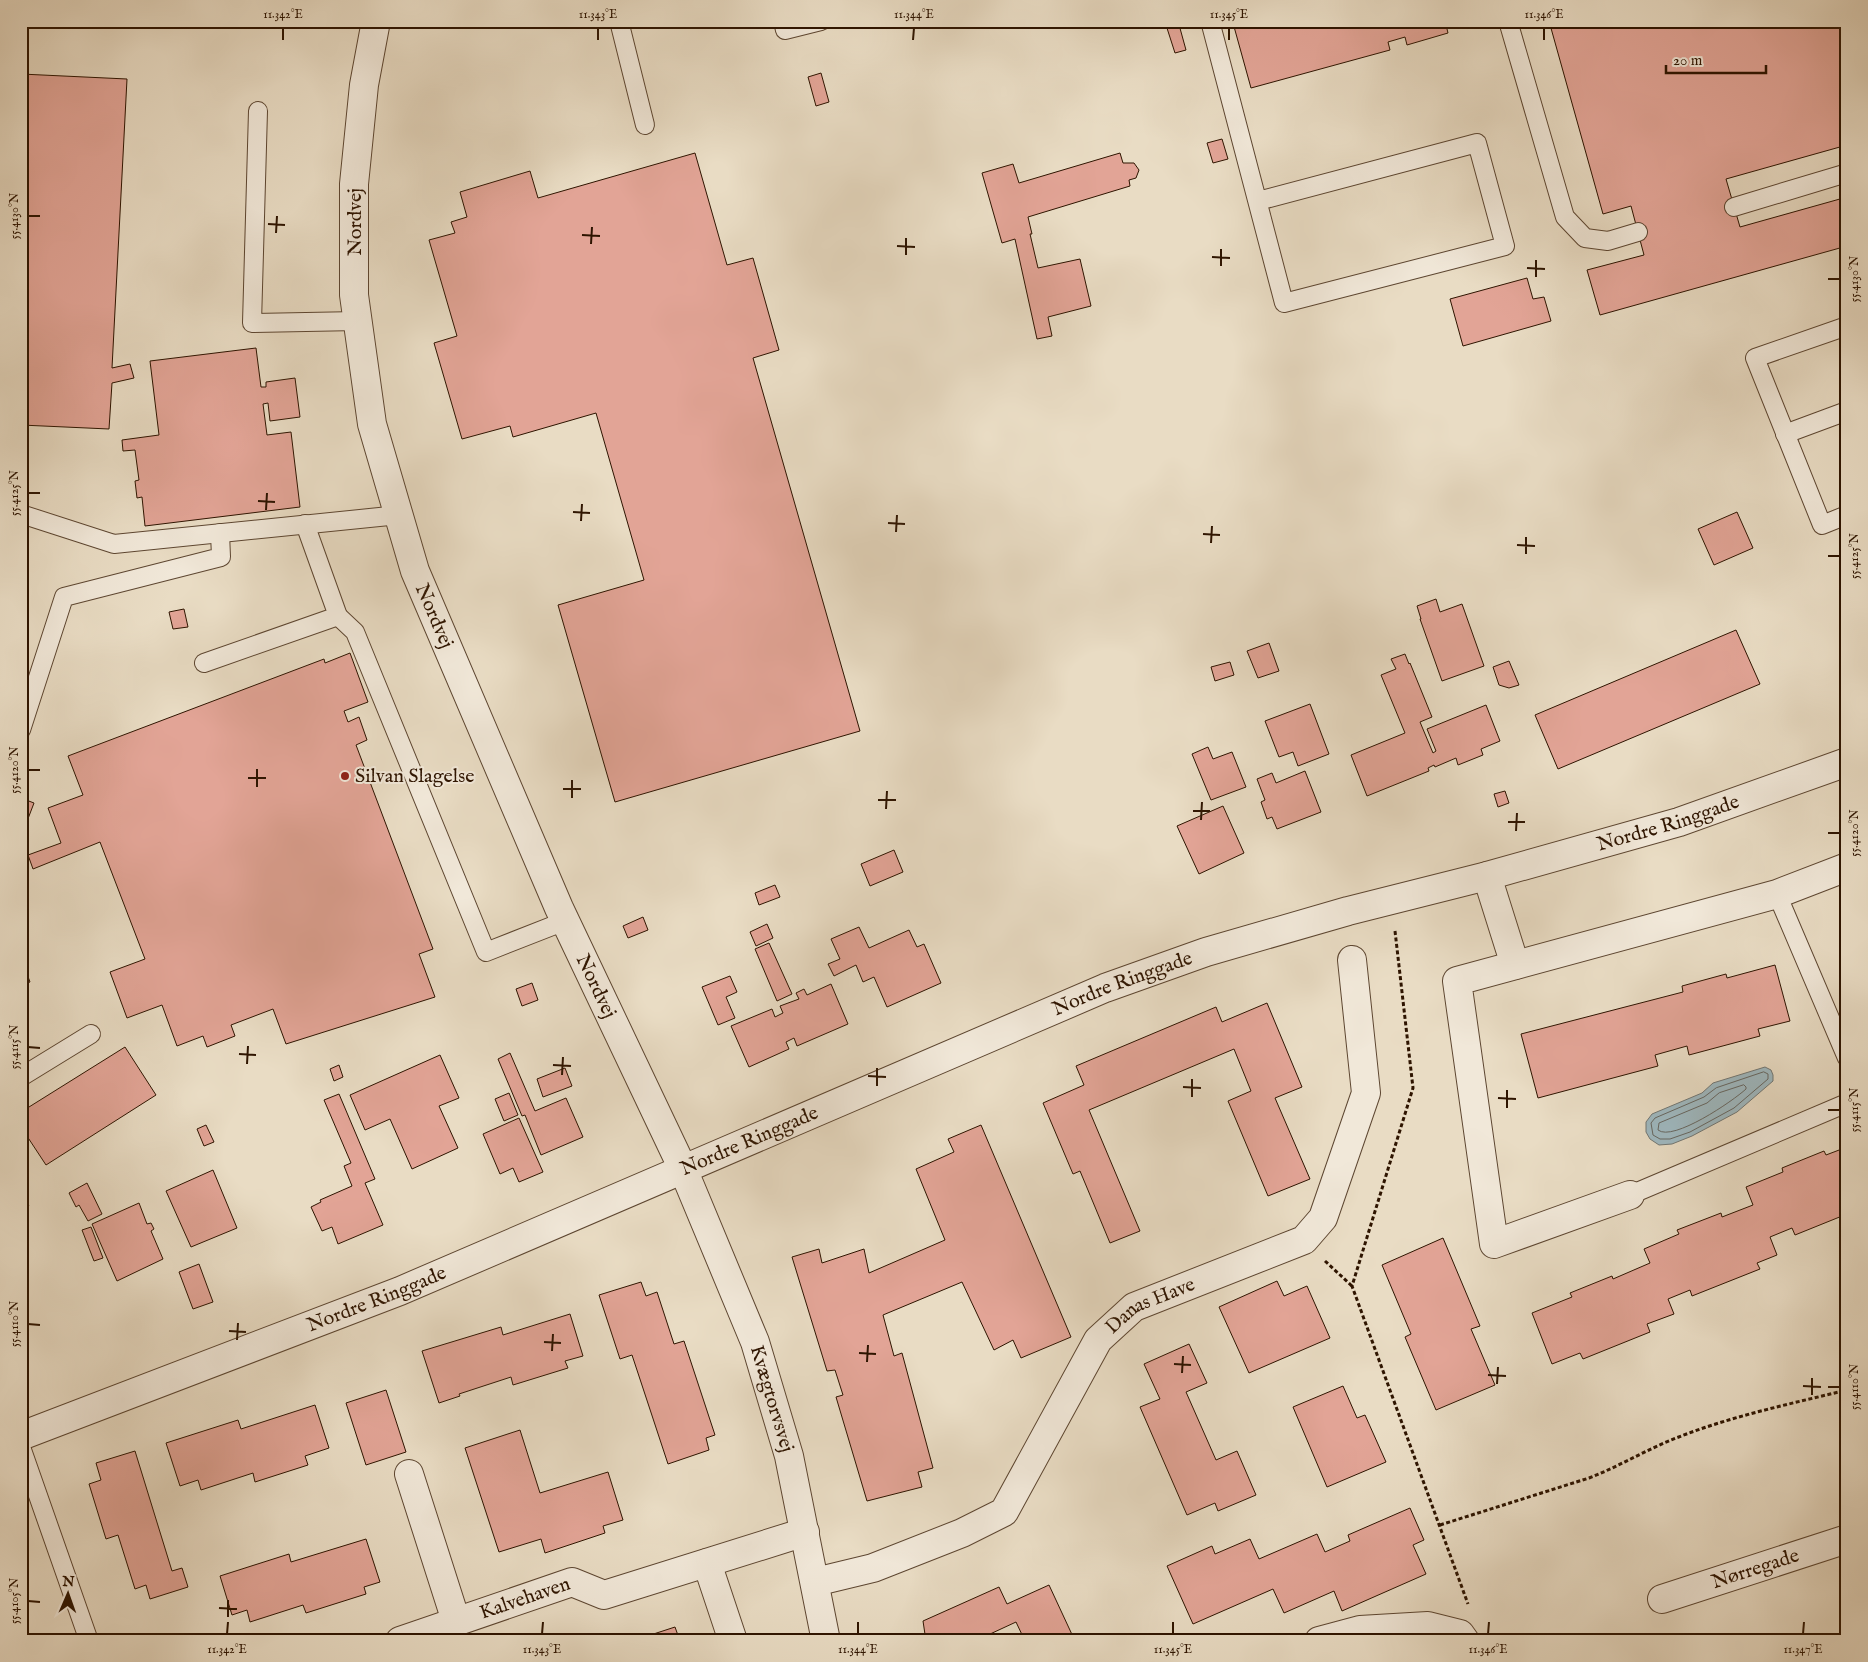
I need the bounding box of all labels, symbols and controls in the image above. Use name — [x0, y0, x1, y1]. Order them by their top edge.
text: 11.342°E — [263, 7, 303, 22]
text: 11.343°E — [579, 7, 617, 22]
text: 11.344°E — [894, 7, 934, 22]
text: 11.345°E — [1210, 7, 1248, 22]
text: 11.346°E — [1524, 7, 1564, 22]
scale bar — [1666, 42, 1766, 74]
text: 20 m — [1673, 51, 1703, 70]
street label: Nordvej — [343, 188, 368, 256]
text: 55.4130°N — [7, 192, 22, 239]
text: 55.4130°N — [1847, 255, 1862, 302]
text: 55.4125°N — [7, 469, 22, 516]
text: 55.4125°N — [1847, 532, 1862, 579]
street label: Nordvej — [409, 580, 459, 652]
text: 55.4120°N — [7, 746, 22, 794]
place label: Silvan Slagelse — [355, 764, 474, 789]
marker: Silvan Slagelse — [339, 770, 351, 782]
street label: Nordre Ringgade — [1594, 789, 1742, 857]
text: 55.4120°N — [1847, 809, 1862, 857]
street label: Nordre Ringgade — [1049, 945, 1196, 1022]
street label: Nordvej — [570, 950, 622, 1022]
text: 55.4115°N — [7, 1024, 22, 1069]
text: 55.4115°N — [1847, 1087, 1862, 1132]
street label: Nordre Ringgade — [676, 1100, 822, 1182]
street label: Nordre Ringgade — [303, 1260, 450, 1338]
street label: Danas Have — [1100, 1272, 1199, 1340]
text: 55.4110°N — [7, 1300, 22, 1347]
street label: Kvægtorvsvej — [744, 1342, 800, 1455]
text: 55.4110°N — [1847, 1363, 1862, 1410]
street label: Nørregade — [1708, 1543, 1802, 1595]
north arrow — [42, 1570, 92, 1620]
street label: Kalvehaven — [476, 1571, 574, 1625]
text: N — [61, 1573, 75, 1591]
text: 55.4105°N — [7, 1577, 22, 1624]
text: 11.342°E — [207, 1642, 247, 1657]
text: 11.343°E — [523, 1642, 561, 1657]
text: 11.344°E — [838, 1642, 878, 1657]
text: 11.345°E — [1154, 1642, 1192, 1657]
text: 11.346°E — [1468, 1642, 1508, 1657]
text: 11.347°E — [1783, 1642, 1823, 1657]

